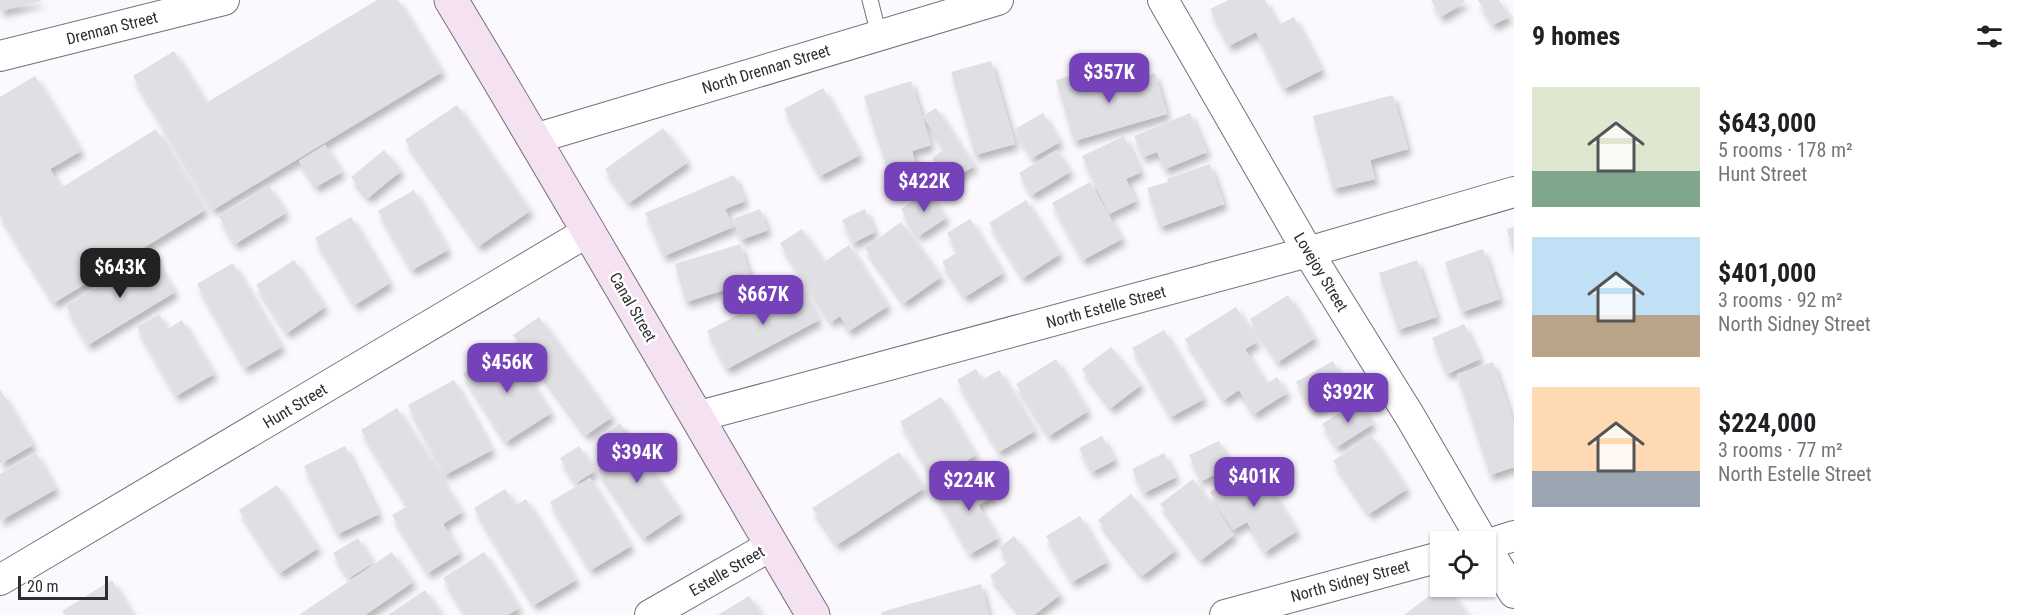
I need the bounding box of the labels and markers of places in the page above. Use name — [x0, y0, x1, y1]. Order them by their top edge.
pin: $357K — [1067, 53, 1151, 104]
pin: $422K — [882, 162, 966, 213]
pin: $643K — [78, 248, 162, 299]
pin: $667K — [721, 275, 805, 326]
pin: $456K — [465, 343, 549, 394]
pin: $392K — [1306, 373, 1390, 424]
pin: $394K — [595, 433, 679, 484]
pin: $401K — [1212, 457, 1296, 508]
pin: $224K — [927, 461, 1011, 512]

